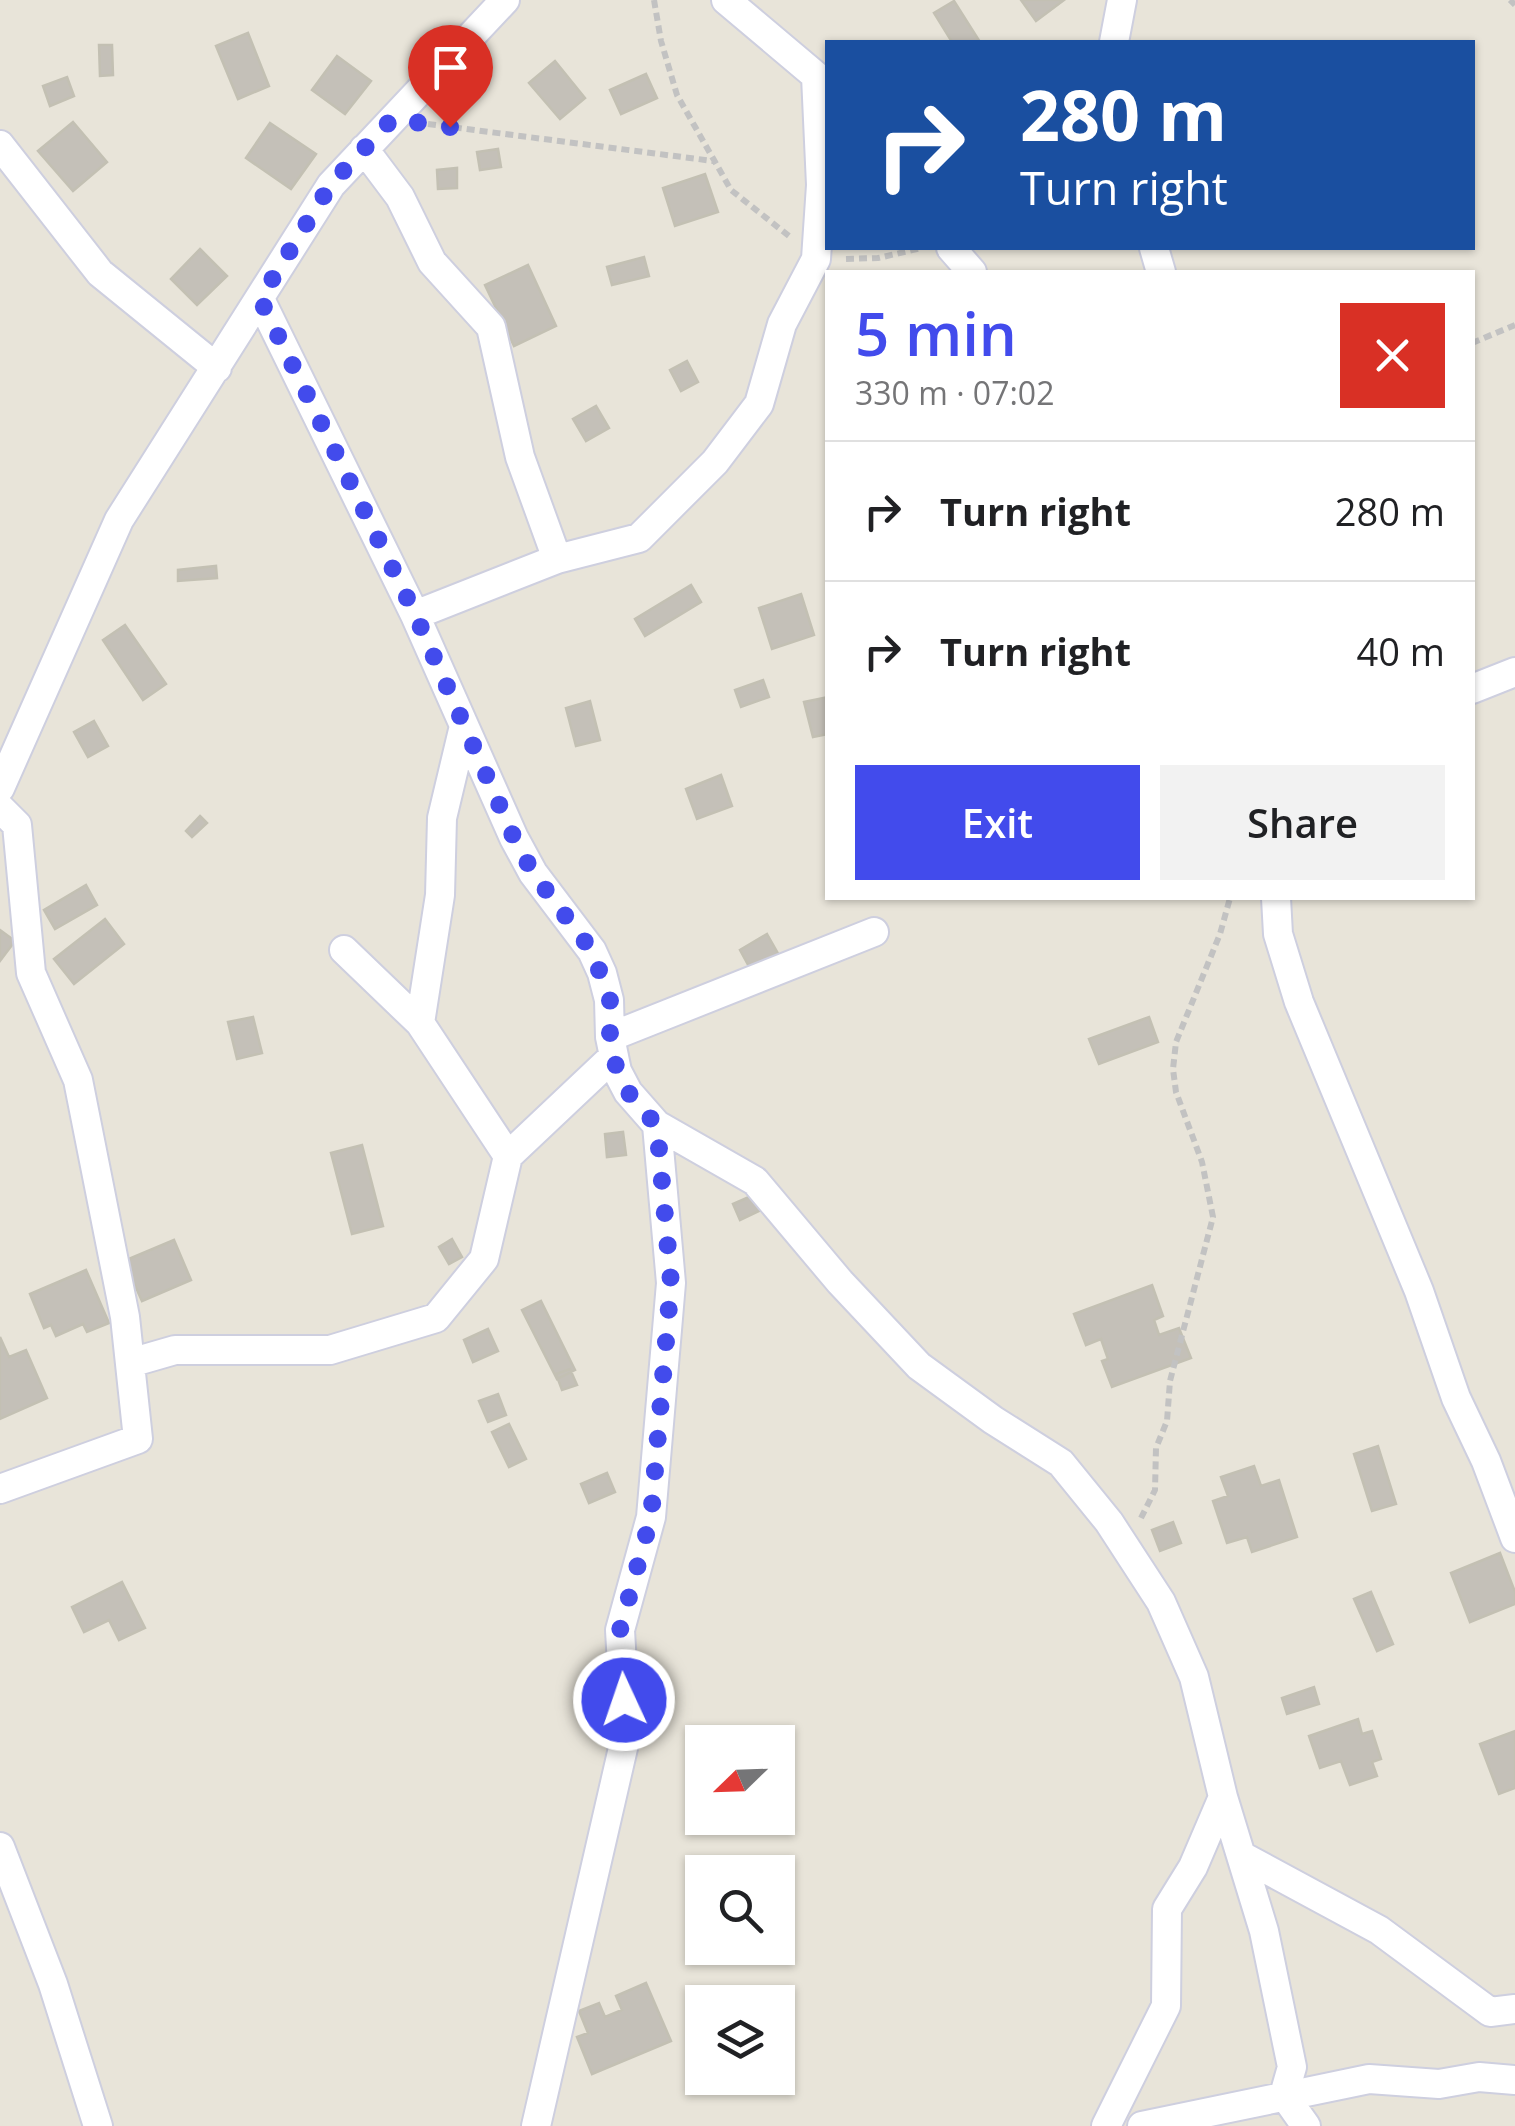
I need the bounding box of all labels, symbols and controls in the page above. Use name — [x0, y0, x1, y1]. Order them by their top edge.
pin — [408, 25, 493, 128]
icon: arrive — [423, 40, 478, 95]
text: 280 m — [1020, 66, 1227, 162]
icon: right — [855, 80, 985, 210]
text: Turn right — [1020, 157, 1228, 218]
text: 5 min — [855, 292, 1017, 374]
button: close — [1340, 303, 1445, 408]
text: 330 m · 07:02 — [855, 371, 1054, 414]
icon: right — [855, 484, 910, 539]
text: Turn right — [940, 485, 1131, 537]
text: 280 m — [1335, 485, 1445, 537]
icon: right — [855, 624, 910, 679]
text: Turn right — [940, 625, 1131, 677]
text: 40 m — [1356, 625, 1445, 677]
button: Exit — [855, 765, 1140, 880]
button: Share — [1160, 765, 1445, 880]
position arrow — [572, 1648, 676, 1752]
north arrow — [685, 1725, 795, 1835]
map controls — [685, 1725, 795, 2095]
button: search — [685, 1855, 795, 1965]
button: layers — [685, 1985, 795, 2095]

